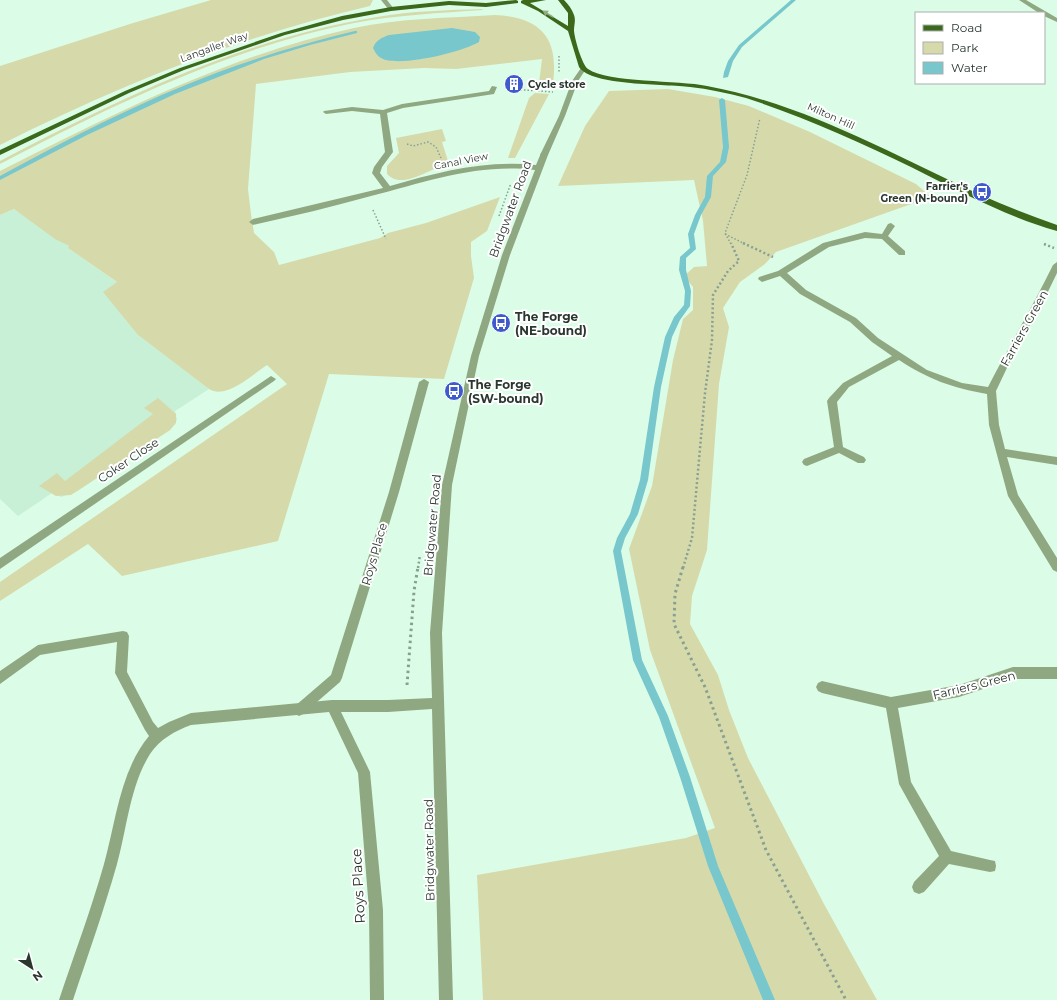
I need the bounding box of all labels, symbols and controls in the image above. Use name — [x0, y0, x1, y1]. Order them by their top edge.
one-way arrow — [542, 11, 554, 18]
legend — [915, 12, 1045, 84]
text: Road — [951, 20, 982, 35]
street label: Langaller Way — [178, 29, 250, 65]
text: Park — [951, 40, 979, 55]
text: Water — [951, 60, 988, 75]
building icon: Cycle store — [503, 73, 525, 95]
place label: Cycle store — [528, 78, 586, 91]
street label: Milton Hill — [805, 100, 857, 132]
street label: Canal View — [433, 149, 489, 173]
street label: Bridgwater Road — [486, 159, 534, 259]
place label: Farrier's Green (N-bound) — [880, 180, 969, 205]
bus stop icon: Farrier's Green (N-bound) — [971, 181, 993, 203]
street label: Farriers Green — [997, 287, 1051, 369]
place label: The Forge (NE-bound) — [515, 309, 587, 338]
bus stop icon: The Forge (NE-bound) — [490, 312, 512, 334]
place label: The Forge (SW-bound) — [468, 377, 544, 406]
bus stop icon: The Forge (SW-bound) — [443, 380, 465, 402]
street label: Coker Close — [95, 434, 161, 486]
street label: Bridgwater Road — [420, 474, 444, 576]
street label: Roys Place — [358, 521, 390, 587]
street label: Farriers Green — [931, 667, 1017, 703]
street label: Bridgwater Road — [421, 799, 437, 901]
street label: Roys Place — [347, 848, 369, 924]
north arrow — [12, 948, 52, 988]
text: N — [30, 968, 46, 984]

